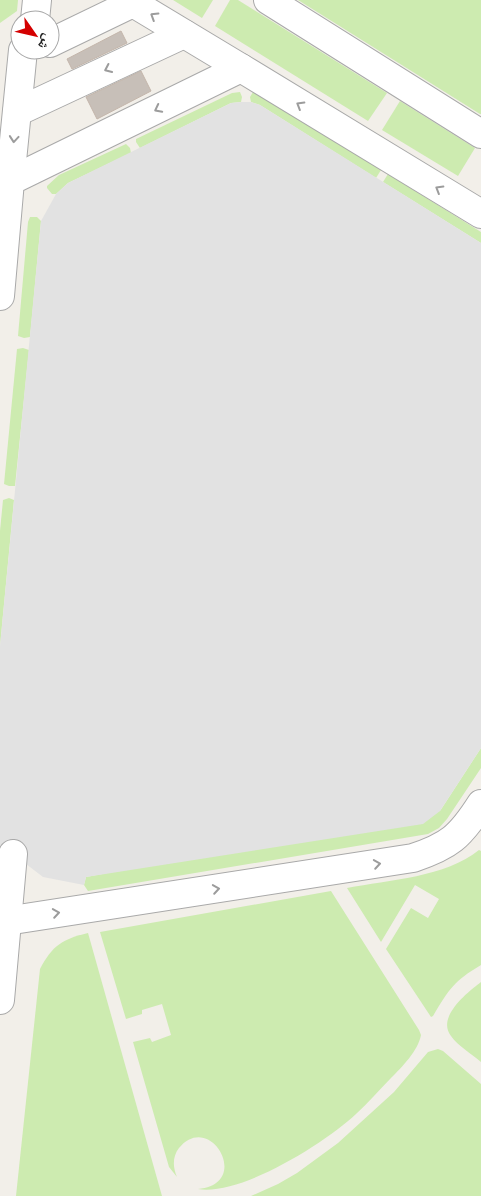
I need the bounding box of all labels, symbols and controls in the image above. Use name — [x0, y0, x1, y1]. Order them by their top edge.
north arrow — [10, 10, 60, 60]
one-way arrow — [150, 12, 159, 22]
text: ش — [33, 31, 58, 54]
one-way arrow — [104, 63, 113, 74]
one-way arrow — [297, 101, 306, 111]
one-way arrow — [154, 103, 163, 113]
one-way arrow — [9, 136, 20, 144]
one-way arrow — [436, 185, 445, 195]
one-way arrow — [372, 860, 381, 870]
one-way arrow — [213, 884, 221, 895]
one-way arrow — [51, 909, 60, 919]

